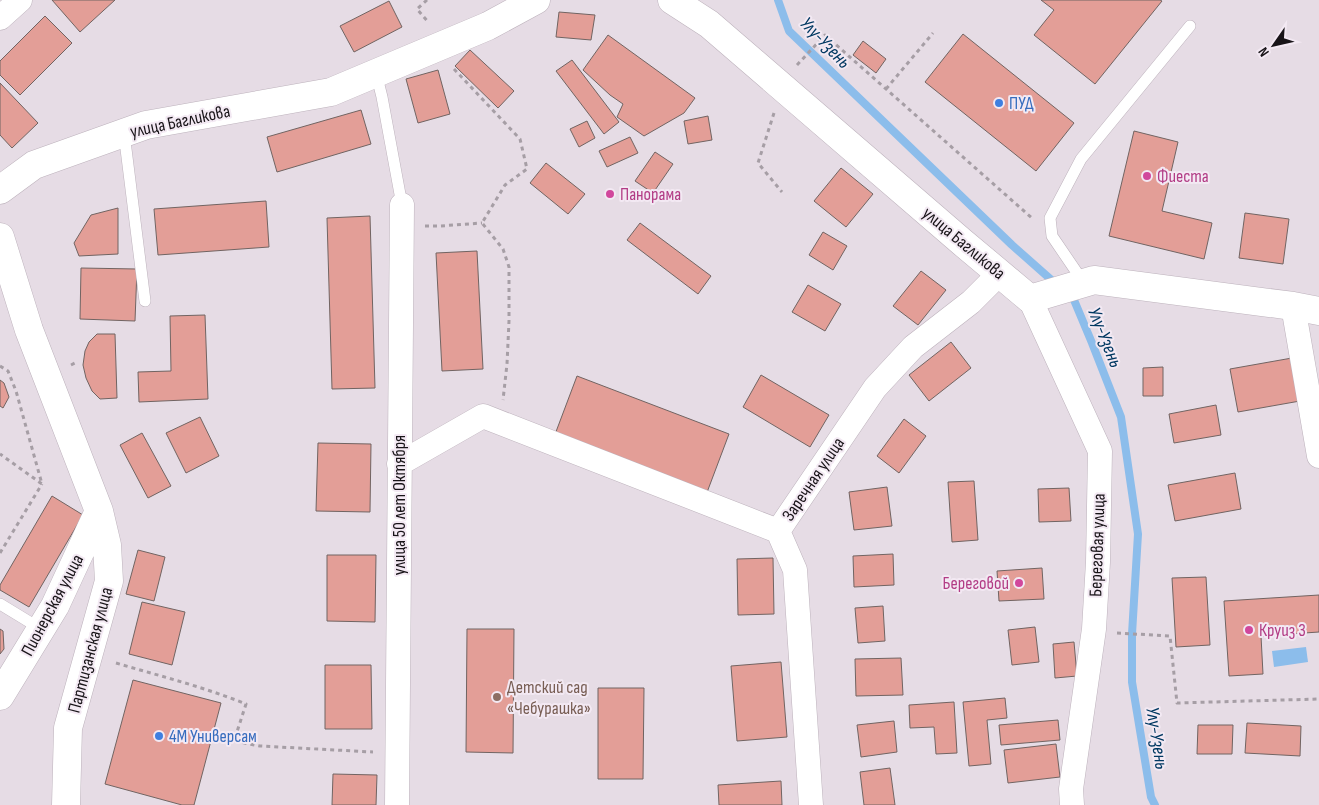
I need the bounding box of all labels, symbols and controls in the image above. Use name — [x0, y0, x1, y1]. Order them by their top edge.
water label: Улу-Узень — [795, 12, 855, 74]
north arrow — [1249, 20, 1299, 70]
text: N — [1254, 44, 1273, 60]
place label: ПУД — [1009, 93, 1034, 114]
marker: ПУД — [993, 97, 1005, 109]
street label: улица Багликова — [128, 101, 232, 142]
place label: Фиеста — [1157, 166, 1209, 187]
marker: Фиеста — [1141, 170, 1153, 182]
place label: Панорама — [620, 184, 681, 205]
marker: Панорама — [604, 188, 616, 200]
street label: улица Багликова — [918, 203, 1009, 284]
water label: Улу-Узень — [1082, 304, 1127, 371]
street label: Заречная улица — [778, 433, 849, 525]
street label: улица 50 лет Октября — [389, 435, 410, 575]
street label: Береговая улица — [1085, 493, 1110, 597]
street label: Пионерская улица — [17, 551, 88, 660]
place label: Береговой — [943, 573, 1009, 594]
marker: Береговой — [1013, 577, 1025, 589]
street label: Партизанская улица — [64, 585, 117, 715]
place label: Круиз 3 — [1259, 620, 1306, 641]
marker: Круиз 3 — [1243, 624, 1255, 636]
place label: Детский сад «Чебурашка» — [507, 677, 591, 719]
marker: Детский сад «Чебурашка» — [491, 691, 503, 703]
water label: Улу-Узень — [1140, 705, 1173, 771]
place label: 4М Универсам — [169, 726, 257, 747]
marker: 4М Универсам — [153, 730, 165, 742]

